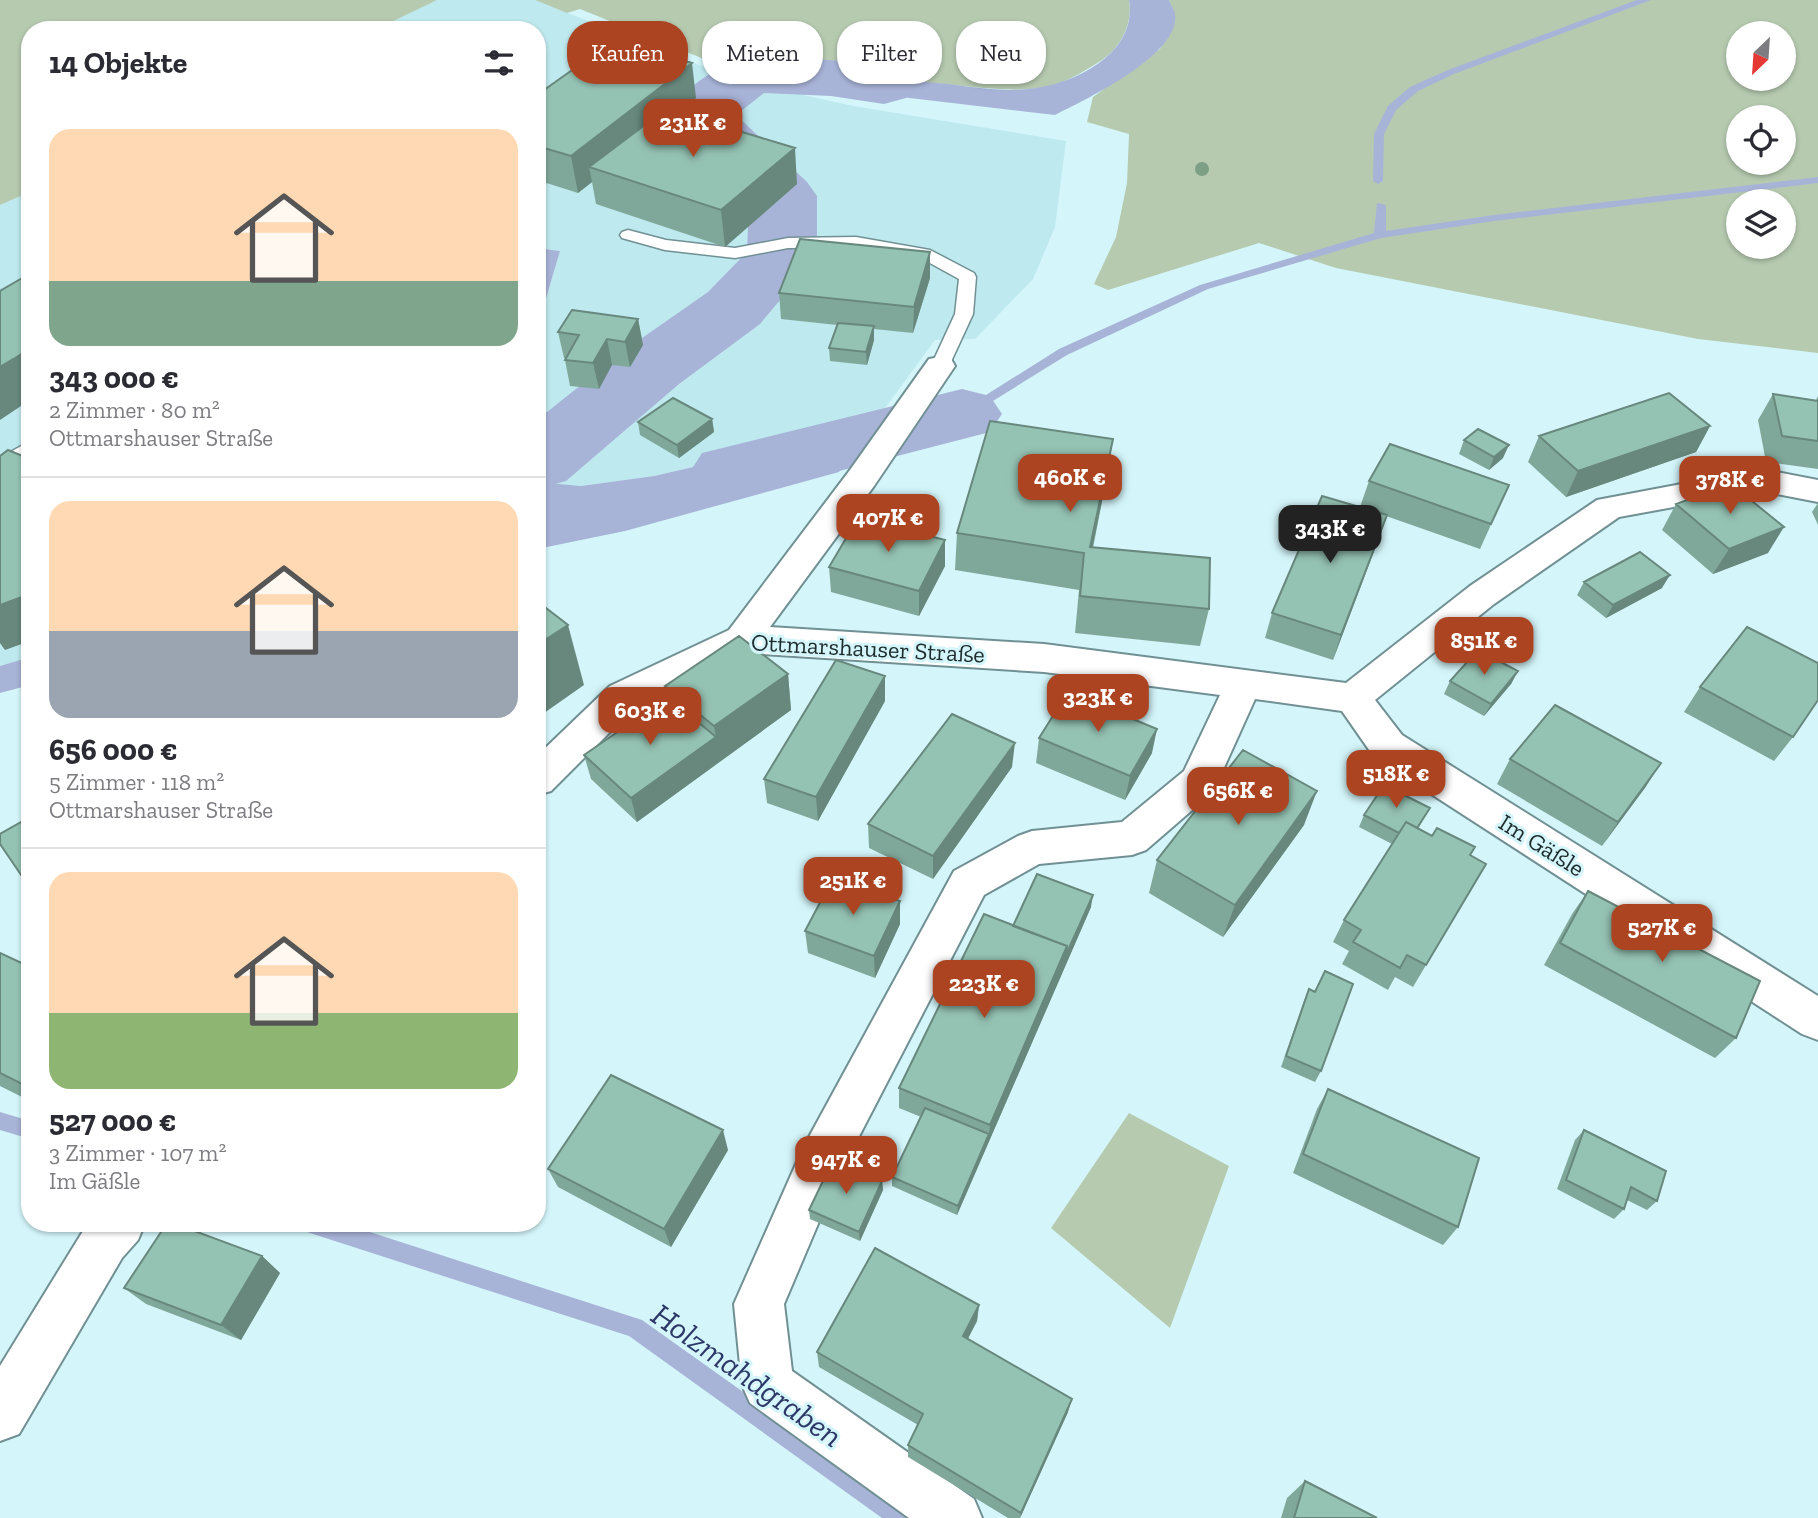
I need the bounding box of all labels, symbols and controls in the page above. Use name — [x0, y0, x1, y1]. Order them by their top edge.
chip: Kaufen — [567, 21, 688, 84]
chip: Mieten — [702, 21, 823, 84]
chip: Filter — [837, 21, 942, 84]
chip: Neu — [956, 21, 1046, 84]
north arrow — [1726, 21, 1796, 91]
map controls — [1726, 21, 1796, 259]
icon: filters — [480, 44, 518, 82]
text: 14 Objekte — [49, 45, 187, 81]
pin: 231K € — [636, 100, 750, 159]
button: locate — [1726, 105, 1796, 175]
text: 231K € — [659, 108, 727, 136]
icon: home — [221, 175, 347, 301]
button: layers — [1726, 189, 1796, 259]
text: 343 000 € — [49, 360, 179, 396]
text: 2 Zimmer · 80 m² — [49, 396, 220, 424]
text: Ottmarshauser Straße — [49, 424, 273, 452]
pin: 460K € — [1013, 454, 1127, 514]
pin: 378K € — [1673, 456, 1787, 516]
text: 460K € — [1034, 463, 1106, 491]
text: 378K € — [1695, 465, 1765, 493]
pin: 407K € — [831, 494, 945, 554]
text: 407K € — [852, 503, 924, 531]
pin: 343K € — [1273, 505, 1387, 565]
text: 343K € — [1294, 514, 1366, 542]
icon: home — [221, 547, 347, 673]
pin: 851K € — [1427, 618, 1541, 677]
text: 851K € — [1450, 626, 1518, 654]
street label: Ottmarshauser Straße — [750, 627, 986, 669]
pin: 323K € — [1041, 674, 1155, 734]
text: 323K € — [1063, 683, 1133, 711]
pin: 603K € — [593, 688, 707, 747]
text: 603K € — [614, 696, 686, 724]
text: 656 000 € — [49, 732, 178, 768]
pin: 518K € — [1339, 750, 1453, 810]
text: 518K € — [1362, 759, 1430, 787]
text: 5 Zimmer · 118 m² — [49, 768, 224, 796]
pin: 656K € — [1181, 768, 1295, 827]
text: 656K € — [1203, 776, 1273, 804]
text: Ottmarshauser Straße — [49, 796, 273, 824]
street label: Im Gäßle — [1494, 807, 1590, 883]
pin: 251K € — [796, 858, 910, 917]
text: 251K € — [819, 866, 887, 894]
pin: 527K € — [1605, 904, 1719, 964]
text: 527K € — [1627, 913, 1697, 941]
icon: home — [221, 918, 347, 1044]
pin: 223K € — [927, 960, 1041, 1020]
text: 223K € — [949, 969, 1019, 997]
text: 527 000 € — [49, 1103, 176, 1139]
pin: 947K € — [789, 1136, 903, 1196]
text: 3 Zimmer · 107 m² — [49, 1139, 226, 1167]
text: 947K € — [811, 1145, 881, 1173]
text: Im Gäßle — [49, 1167, 140, 1195]
water label: Holzmahdgraben — [644, 1295, 850, 1455]

